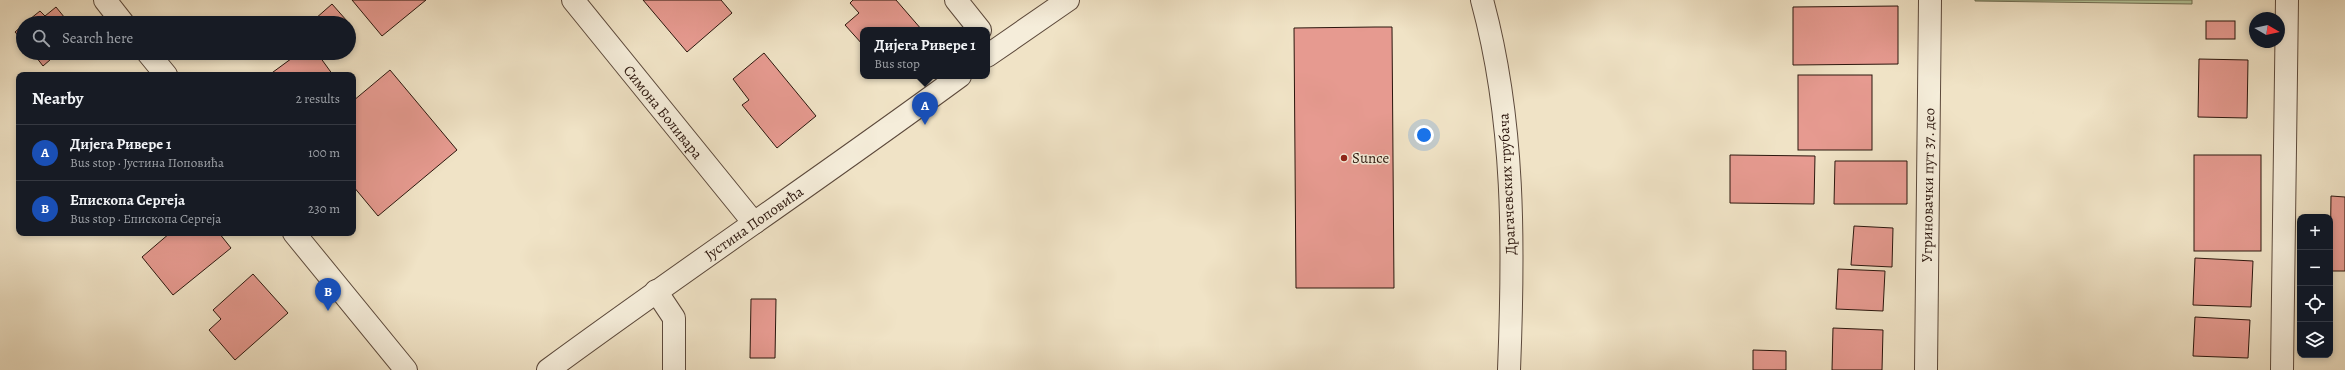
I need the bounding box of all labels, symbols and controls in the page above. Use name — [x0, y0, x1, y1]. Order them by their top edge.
north arrow — [2249, 12, 2285, 48]
search box — [16, 16, 356, 60]
icon: search — [30, 27, 52, 49]
popup — [860, 27, 990, 79]
text: Search here — [62, 28, 133, 48]
text: Дијега Ривере 1 — [874, 35, 976, 55]
text: Bus stop — [874, 55, 920, 72]
street label: Симона Боливара — [619, 61, 707, 163]
text: Nearby — [32, 87, 83, 110]
text: 2 results — [296, 90, 340, 107]
pin: A — [912, 92, 938, 125]
street label: Угриновачки пут 37. део — [1917, 108, 1939, 262]
street label: Драгачевских трубача — [1493, 112, 1521, 255]
your location — [1414, 125, 1434, 145]
text: Дијега Ривере 1 — [70, 134, 171, 154]
text: A — [41, 144, 49, 161]
text: 100 m — [308, 144, 340, 161]
place label: Sunce — [1352, 148, 1389, 168]
marker: Sunce — [1339, 153, 1349, 163]
text: Bus stop · Јустина Поповића — [70, 154, 224, 171]
street label: Јустина Поповића — [701, 181, 807, 265]
text: Епископа Сергеја — [70, 190, 185, 210]
text: B — [41, 200, 49, 217]
text: 230 m — [308, 200, 340, 217]
text: Bus stop · Епископа Сергеја — [70, 210, 221, 227]
map controls — [2297, 214, 2333, 358]
button: + — [2297, 214, 2333, 250]
button: − — [2297, 250, 2333, 286]
pin: B — [315, 278, 341, 311]
button: locate — [2297, 286, 2333, 322]
button: layers — [2297, 322, 2333, 358]

